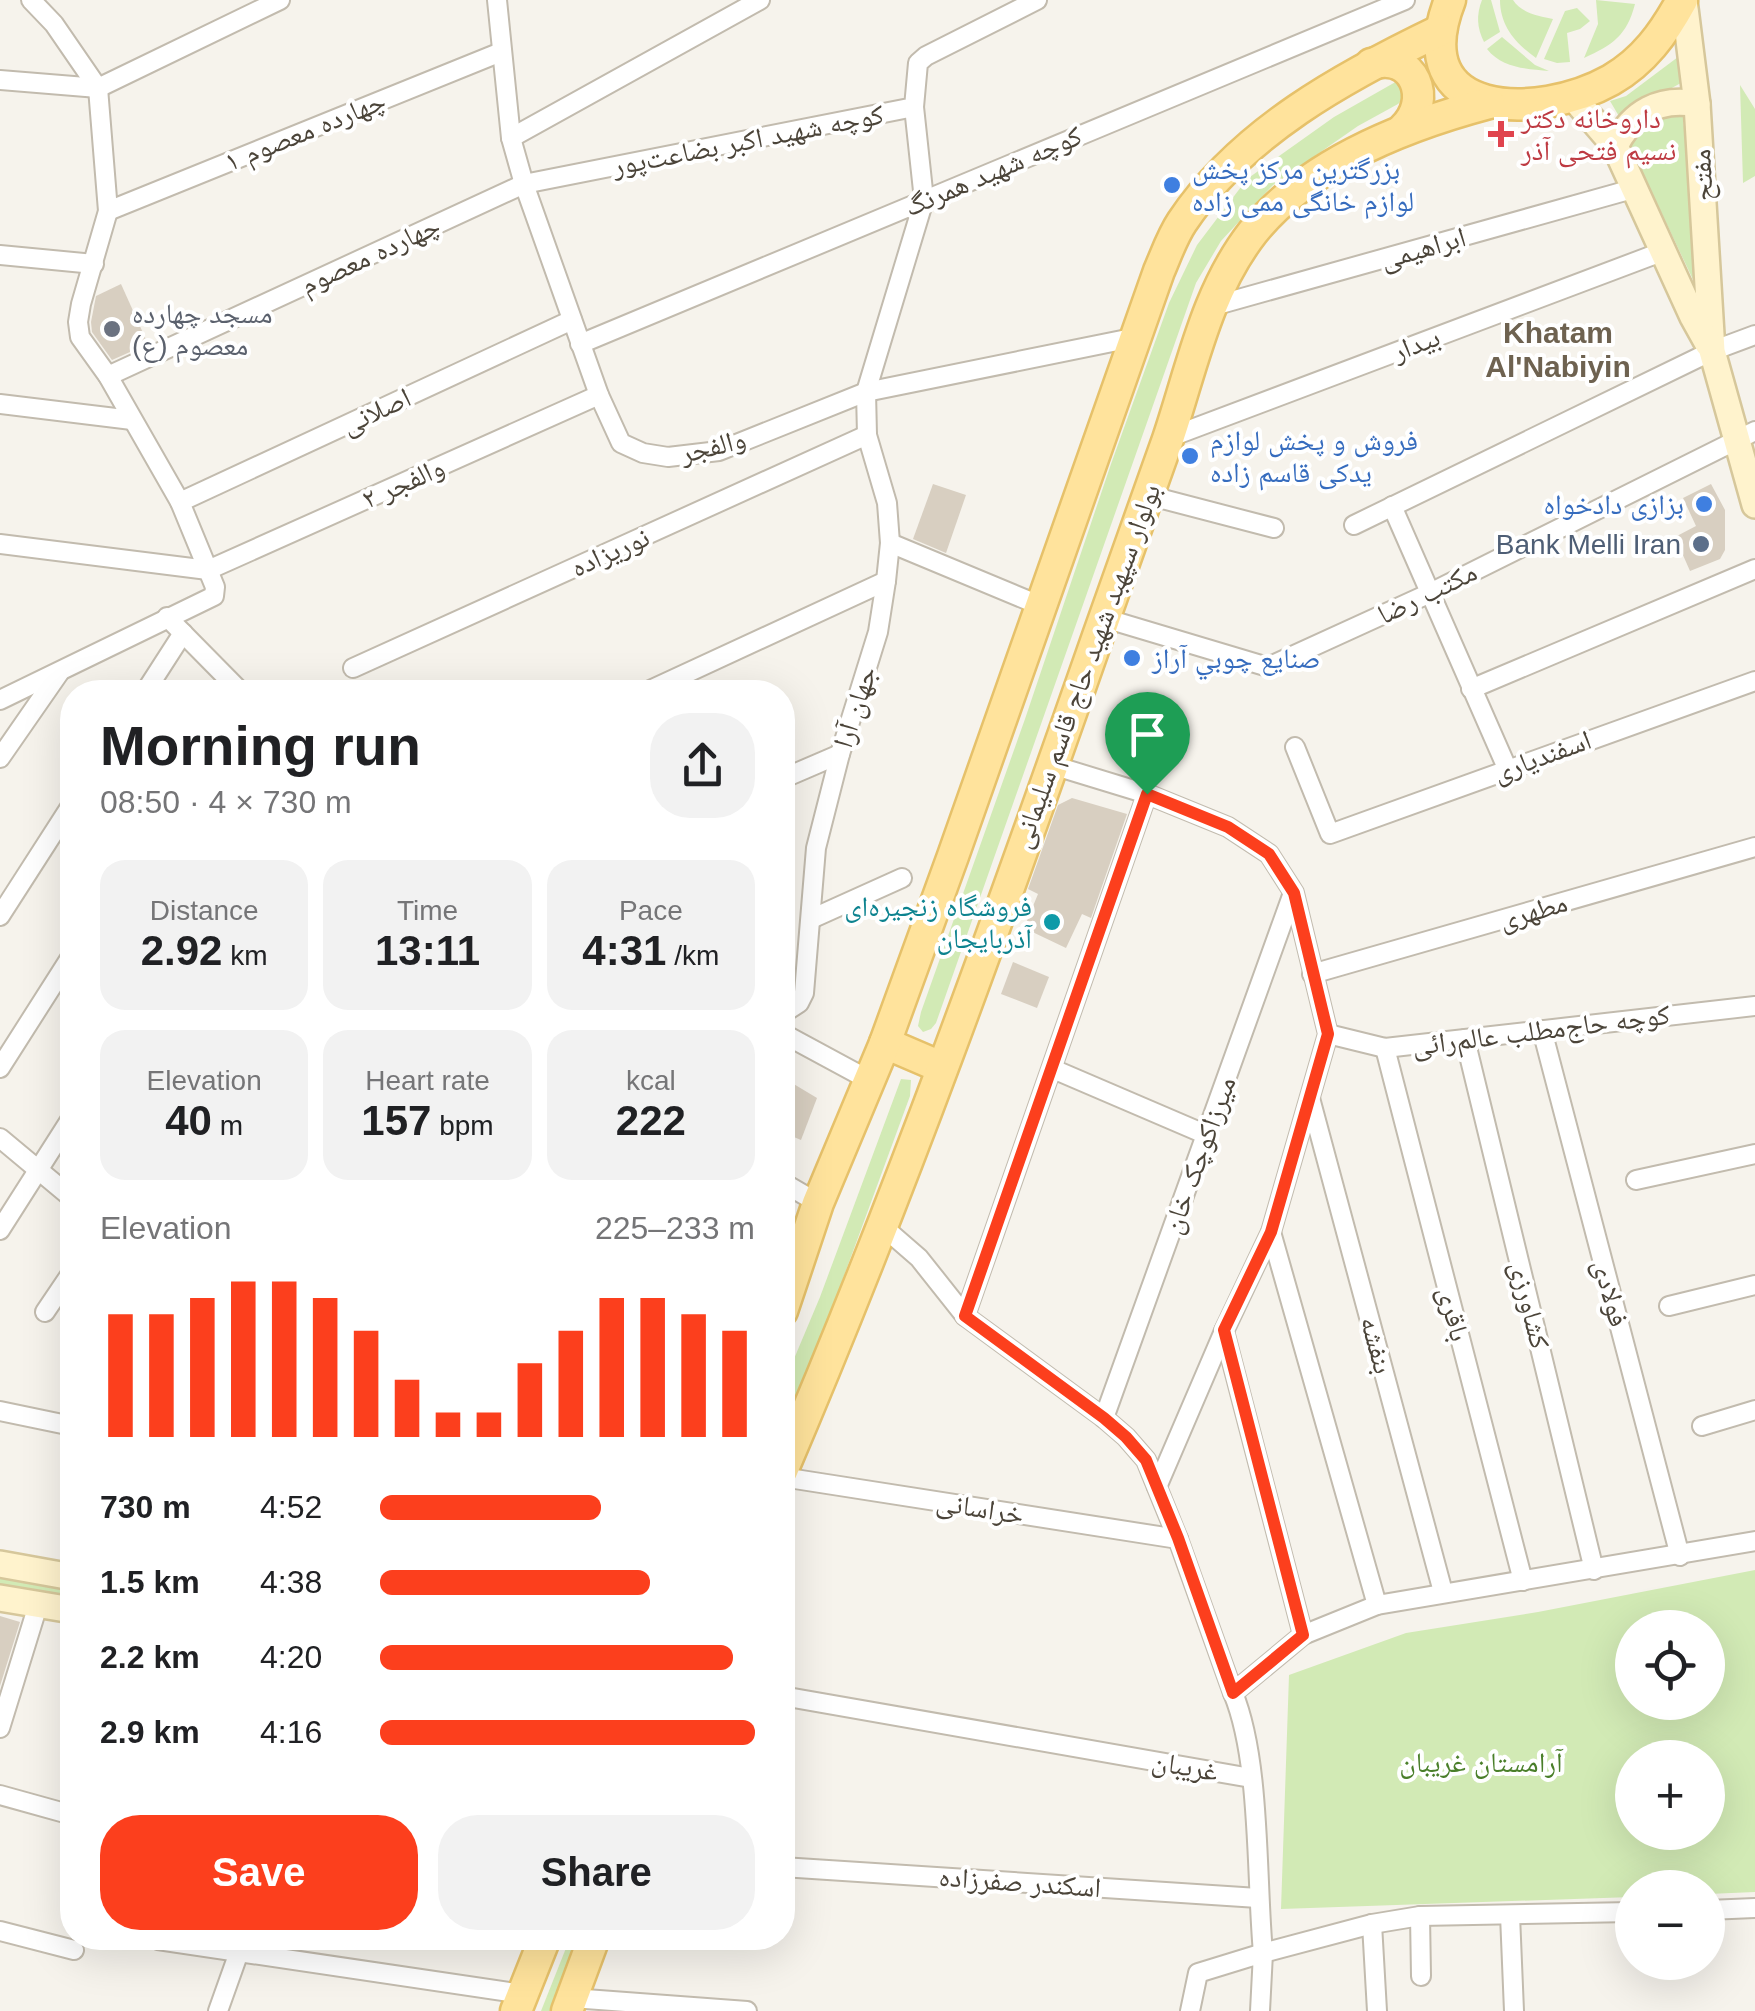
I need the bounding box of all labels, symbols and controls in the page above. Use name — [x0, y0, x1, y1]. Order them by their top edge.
street label: چهارده معصوم ۱ — [220, 85, 391, 180]
street label: کوچه شهید اکبر بضاعت‌پور — [609, 98, 887, 183]
place label: داروخانه دکتر نسیم فتحی آذر — [1520, 103, 1676, 169]
street label: کوچه شهید همرنگ — [900, 120, 1087, 223]
marker: داروخانه دکتر نسیم فتحی آذر — [1490, 123, 1512, 145]
street label: مفتح — [1685, 148, 1721, 202]
place label: بزرگترین مرکز پخش لوازم خانگی ممی زاده — [1192, 154, 1414, 220]
marker: بزرگترین مرکز پخش لوازم خانگی ممی زاده — [1161, 174, 1183, 196]
street label: چهارده معصوم — [295, 209, 446, 303]
street label: ابراهیمی — [1377, 221, 1470, 277]
place label: مسجد چهارده معصوم (ع) — [132, 298, 272, 364]
district label: Khatam Al'Nabiyin — [1485, 316, 1631, 383]
marker: مسجد چهارده معصوم (ع) — [101, 318, 123, 340]
street label: بیدار — [1387, 321, 1444, 368]
street label: اصلانی — [337, 382, 416, 442]
street label: والفجر — [676, 423, 749, 469]
place label: فروش و پخش لوازم یدکی قاسم زاده — [1210, 425, 1418, 491]
marker: فروش و پخش لوازم یدکی قاسم زاده — [1179, 445, 1201, 467]
street label: والفجر ۲ — [357, 451, 449, 515]
street label: بولوار سپهبد شهید حاج قاسم سلیمانی — [1006, 480, 1169, 853]
place label: بزازی دادخواه — [1544, 489, 1684, 521]
marker: بزازی دادخواه — [1693, 493, 1715, 515]
street label: نوریزاده — [566, 521, 654, 583]
place label: Bank Melli Iran — [1496, 529, 1681, 560]
marker: Bank Melli Iran — [1690, 533, 1712, 555]
street label: مکتب رضا — [1372, 556, 1482, 630]
place label: صنايع چوبي آراز — [1151, 643, 1321, 681]
marker: صنايع چوبي آراز — [1121, 647, 1143, 669]
street label: جهان آرا — [827, 662, 884, 752]
pin — [1105, 692, 1190, 795]
icon: arrive — [1120, 707, 1175, 762]
button: share — [650, 713, 755, 818]
text: Morning run — [100, 715, 421, 777]
street label: اسفندیاری — [1489, 724, 1596, 789]
text: 08:50 · 4 × 730 m — [100, 784, 352, 820]
street label: مطهری — [1495, 886, 1571, 936]
place label: فروشگاه زنجیره‌ای آذربایجان — [844, 891, 1033, 955]
text: Distance — [150, 895, 259, 926]
text: Time — [397, 895, 458, 926]
text: Pace — [619, 895, 683, 926]
marker: فروشگاه زنجیره‌ای آذربایجان — [1041, 911, 1063, 933]
text: 2.92 — [141, 927, 222, 974]
text: 13:11 — [375, 927, 480, 974]
text: 4:31 — [582, 927, 666, 974]
text: km — [222, 940, 268, 971]
text: /km — [666, 940, 719, 971]
street label: کوچه حاج‌مطلب عالم‌رائی — [1410, 999, 1673, 1064]
text: Elevation — [147, 1065, 262, 1096]
text: Heart rate — [365, 1065, 490, 1096]
text: kcal — [626, 1065, 676, 1096]
street label: میرزاکوچک خان — [1156, 1072, 1243, 1238]
text: 40 — [165, 1097, 212, 1144]
text: 157 — [361, 1097, 431, 1144]
text: 222 — [616, 1097, 686, 1144]
text: m — [212, 1110, 243, 1141]
text: bpm — [431, 1110, 494, 1141]
text: Elevation — [100, 1210, 232, 1246]
text: 225–233 m — [595, 1210, 755, 1246]
street label: فولادی — [1586, 1256, 1635, 1330]
street label: کشاورزی — [1503, 1258, 1556, 1353]
street label: باقری — [1431, 1283, 1476, 1345]
street label: بنفشه — [1355, 1313, 1399, 1377]
street label: خراسانی — [934, 1486, 1026, 1532]
text: 730 m — [100, 1489, 191, 1525]
text: 4:52 — [260, 1489, 322, 1525]
text: 1.5 km — [100, 1564, 200, 1600]
text: 4:38 — [260, 1564, 322, 1600]
map controls — [1615, 1610, 1725, 1980]
button: locate — [1615, 1610, 1725, 1720]
text: 2.2 km — [100, 1639, 200, 1675]
text: 4:20 — [260, 1639, 322, 1675]
text: 2.9 km — [100, 1714, 200, 1750]
text: 4:16 — [260, 1714, 322, 1750]
button: + — [1615, 1740, 1725, 1850]
street label: غریبان — [1149, 1745, 1221, 1788]
park label: آرامستان غریبان — [1399, 1747, 1564, 1779]
button: Save — [100, 1815, 418, 1930]
button: Share — [438, 1815, 755, 1930]
street label: اسکندر صفرزاده — [938, 1861, 1102, 1903]
button: − — [1615, 1870, 1725, 1980]

